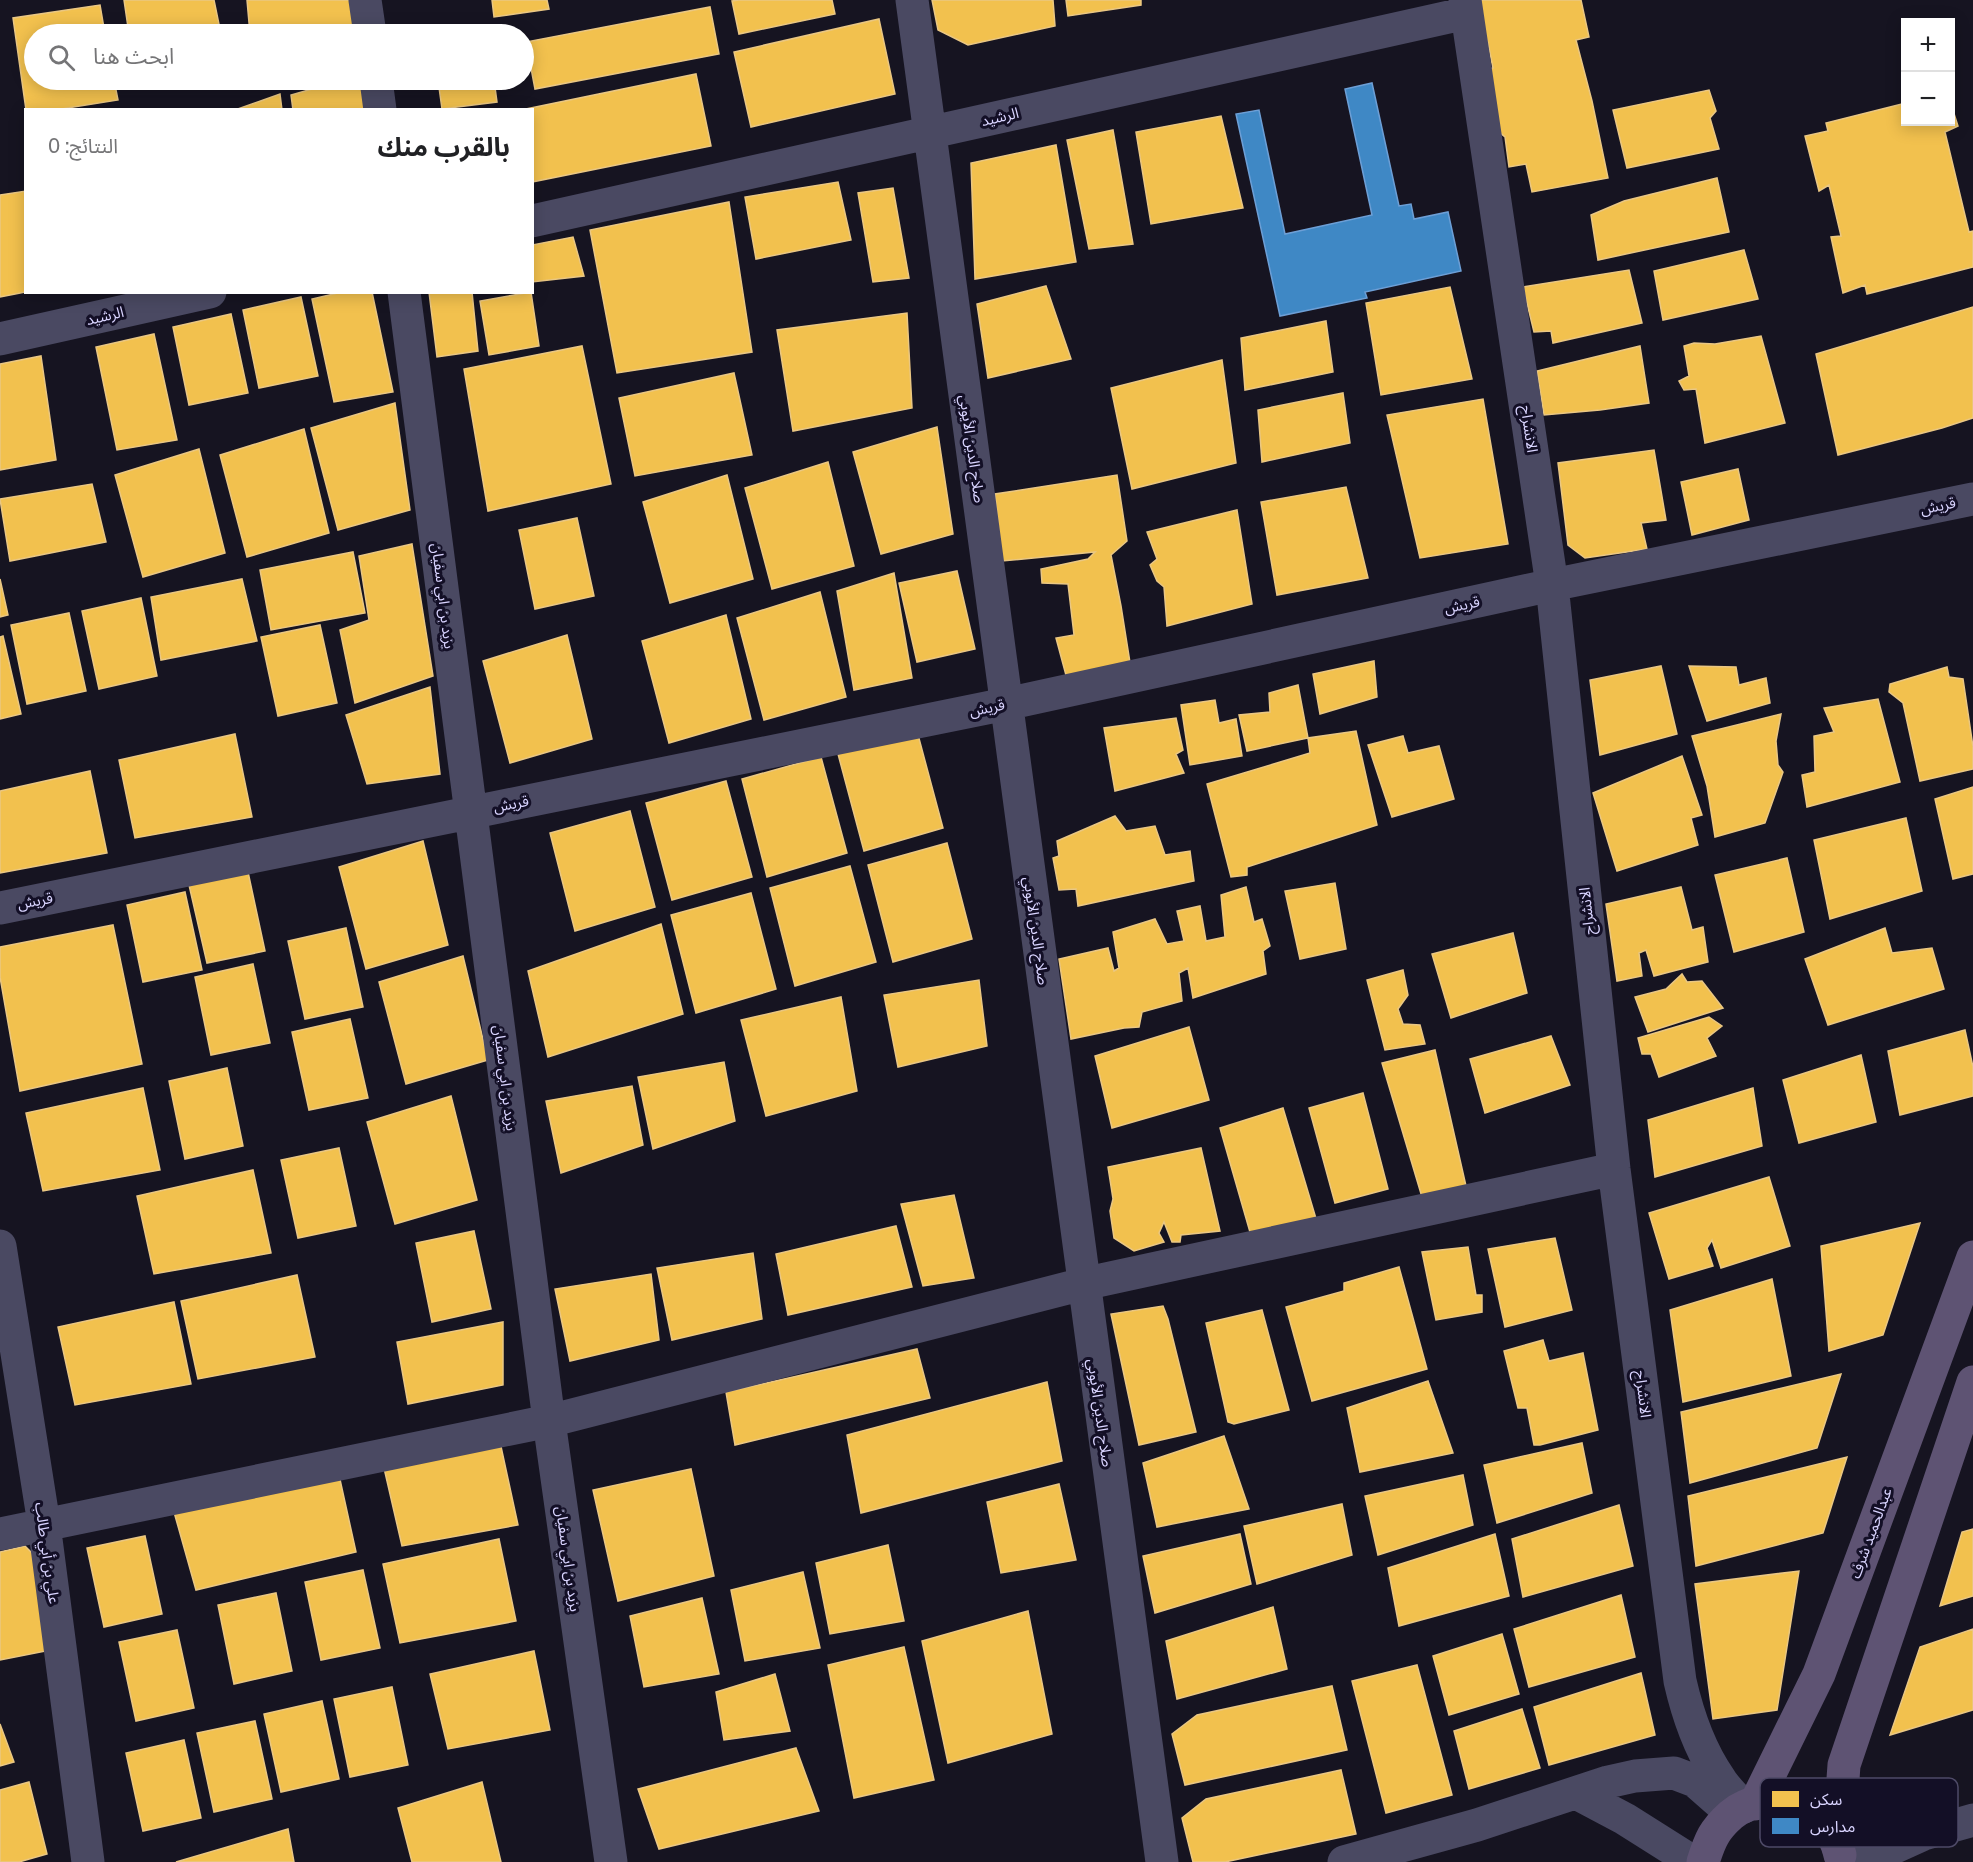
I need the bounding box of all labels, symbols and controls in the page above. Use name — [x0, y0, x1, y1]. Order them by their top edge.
map controls — [1901, 18, 1955, 126]
button: + — [1901, 18, 1955, 72]
search box — [24, 24, 534, 90]
icon: search — [45, 41, 78, 74]
text: ابحث هنا — [93, 43, 174, 69]
button: − — [1901, 72, 1955, 126]
street label: الرشيد — [979, 104, 1021, 130]
text: بالقرب منك — [377, 131, 510, 162]
text: النتائج: 0 — [48, 134, 118, 158]
street label: الرشيد — [84, 303, 126, 329]
street label: صلاح الدين الأيوبي — [953, 394, 989, 505]
street label: الانشراح — [1514, 404, 1541, 454]
street label: قريش — [1919, 493, 1958, 519]
street label: يزيد بن ابي سفيان — [425, 542, 458, 650]
street label: قريش — [1443, 592, 1482, 618]
street label: قريش — [968, 695, 1007, 721]
street label: قريش — [492, 792, 531, 816]
street label: صلاح الدين الأيوبي — [1017, 876, 1053, 987]
street label: الانشراح — [1576, 886, 1601, 936]
street label: قريش — [16, 889, 55, 913]
street label: يزيد بن ابي سفيان — [487, 1024, 520, 1132]
street label: صلاح الدين الأيوبي — [1081, 1358, 1117, 1469]
street label: الانشراح — [1628, 1369, 1655, 1419]
street label: عبدالحميد شرف — [1846, 1485, 1896, 1581]
street label: علي بن أبي طالب — [29, 1501, 63, 1606]
street label: يزيد بن ابي سفيان — [549, 1505, 584, 1613]
legend — [1760, 1778, 1958, 1847]
text: سكن — [1810, 1790, 1842, 1809]
text: مدارس — [1810, 1817, 1855, 1836]

